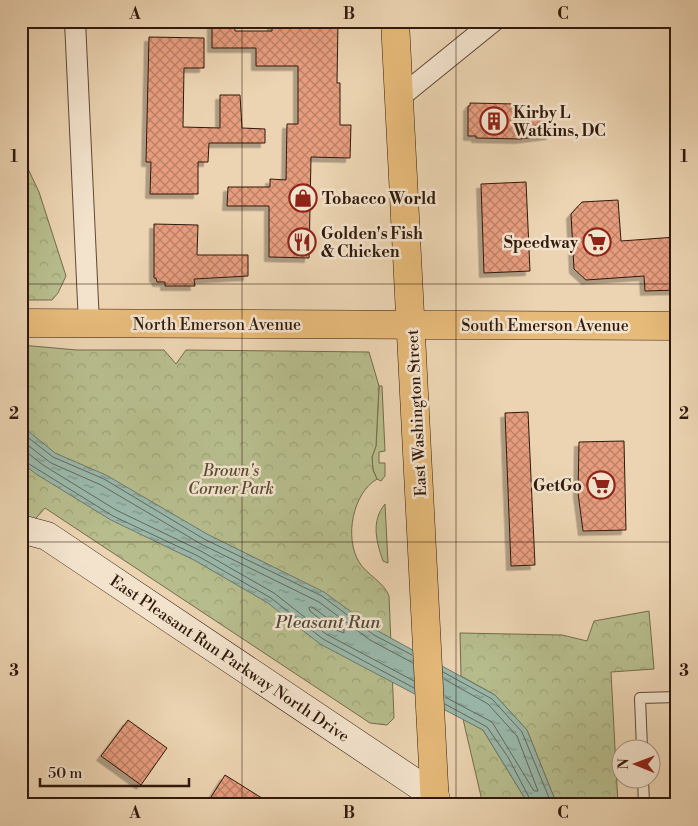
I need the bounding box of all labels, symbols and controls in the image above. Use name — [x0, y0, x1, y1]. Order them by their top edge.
text: A — [128, 4, 141, 24]
text: B — [343, 4, 355, 24]
text: C — [557, 4, 569, 24]
place label: Kirby L Watkins, DC — [512, 103, 606, 141]
building icon: Kirby L Watkins, DC — [479, 106, 509, 136]
text: 1 — [10, 147, 18, 167]
text: 1 — [680, 147, 688, 167]
shop icon: Tobacco World — [288, 183, 318, 213]
place label: Tobacco World — [322, 189, 436, 209]
place label: Golden's Fish & Chicken — [321, 224, 423, 262]
restaurant icon: Golden's Fish & Chicken — [287, 227, 317, 257]
supermarket icon: Speedway — [582, 227, 612, 257]
place label: Speedway — [504, 233, 579, 253]
street label: North Emerson Avenue — [133, 315, 301, 335]
street label: South Emerson Avenue — [461, 316, 629, 336]
street label: East Washington Street — [403, 329, 431, 497]
text: 2 — [9, 404, 19, 424]
text: 2 — [679, 404, 689, 424]
park label: Brown's Corner Park — [188, 461, 274, 499]
supermarket icon: GetGo — [586, 470, 616, 500]
place label: GetGo — [533, 476, 582, 496]
street label: East Pleasant Run Parkway North Drive — [106, 571, 353, 747]
water label: Pleasant Run — [274, 611, 382, 634]
text: 3 — [9, 661, 19, 681]
text: 3 — [679, 661, 689, 681]
north arrow — [610, 738, 660, 788]
scale bar — [40, 756, 189, 788]
text: N — [615, 758, 633, 769]
text: 50 m — [48, 764, 82, 783]
text: A — [128, 803, 141, 823]
text: B — [343, 803, 355, 823]
text: C — [557, 803, 569, 823]

